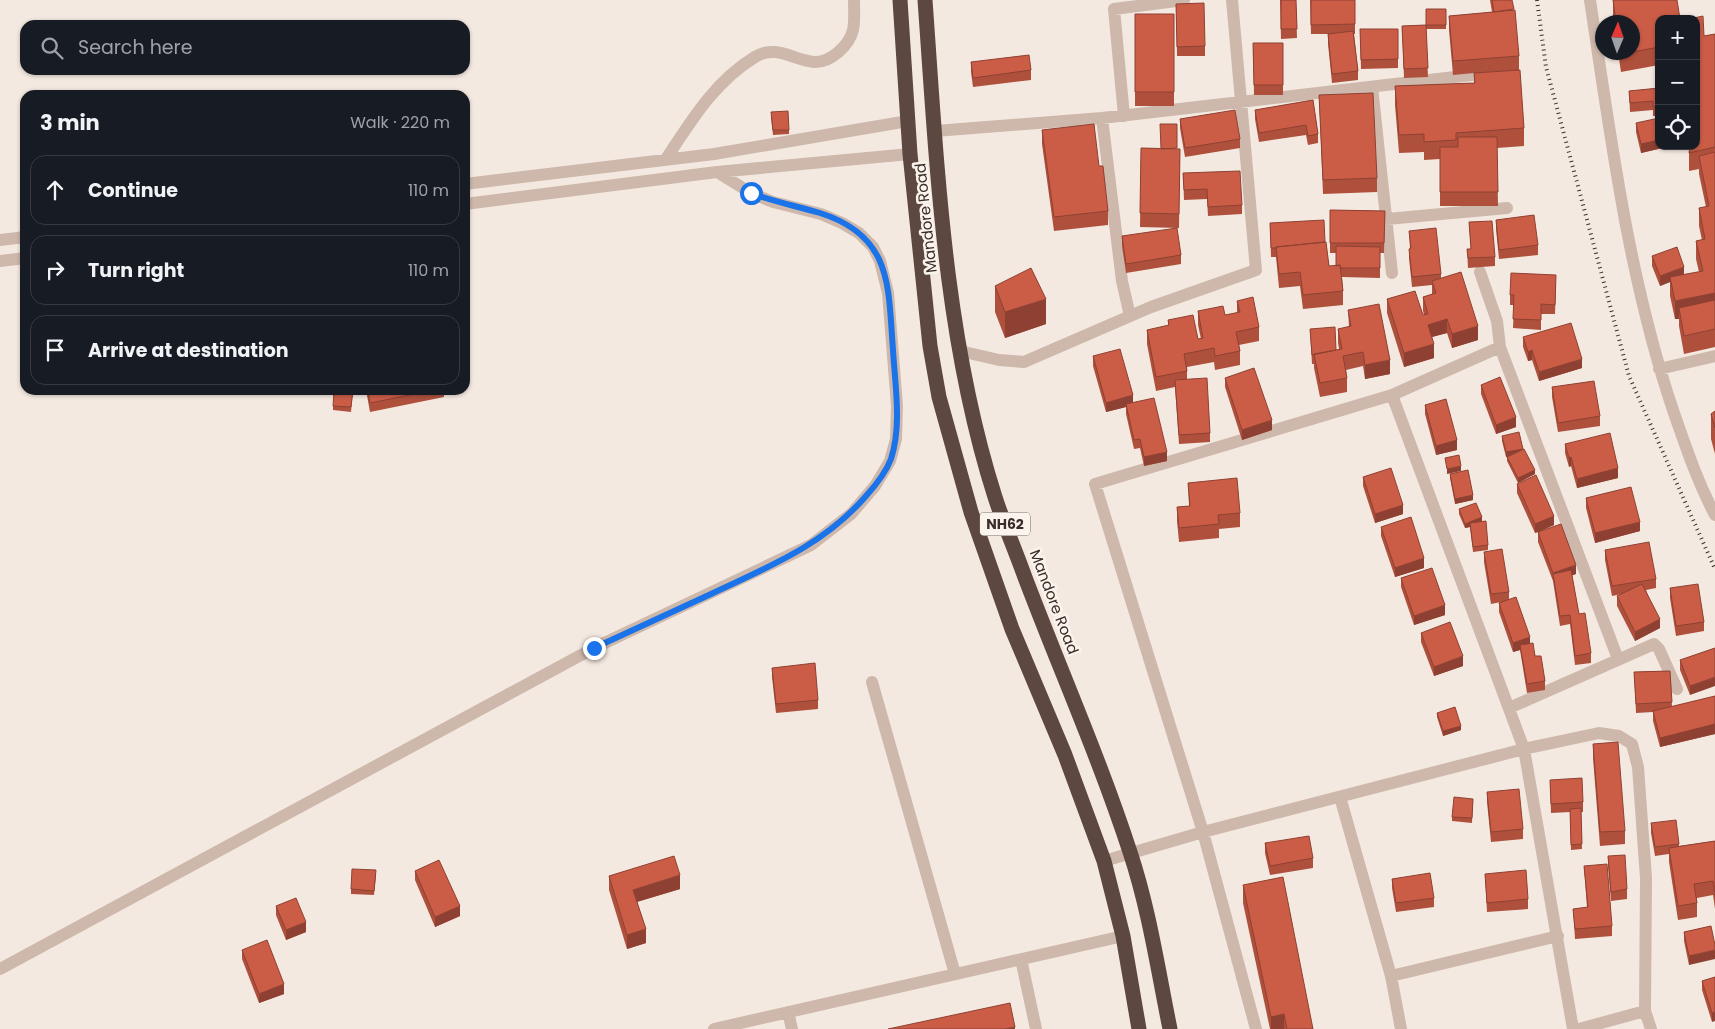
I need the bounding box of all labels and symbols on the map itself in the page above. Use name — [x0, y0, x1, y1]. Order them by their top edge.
north arrow — [1595, 15, 1640, 60]
street label: Mandore Road — [909, 162, 942, 274]
route start — [740, 182, 763, 205]
road number: NH62 — [980, 512, 1030, 536]
street label: Mandore Road — [1025, 547, 1084, 657]
route end — [583, 637, 606, 660]

